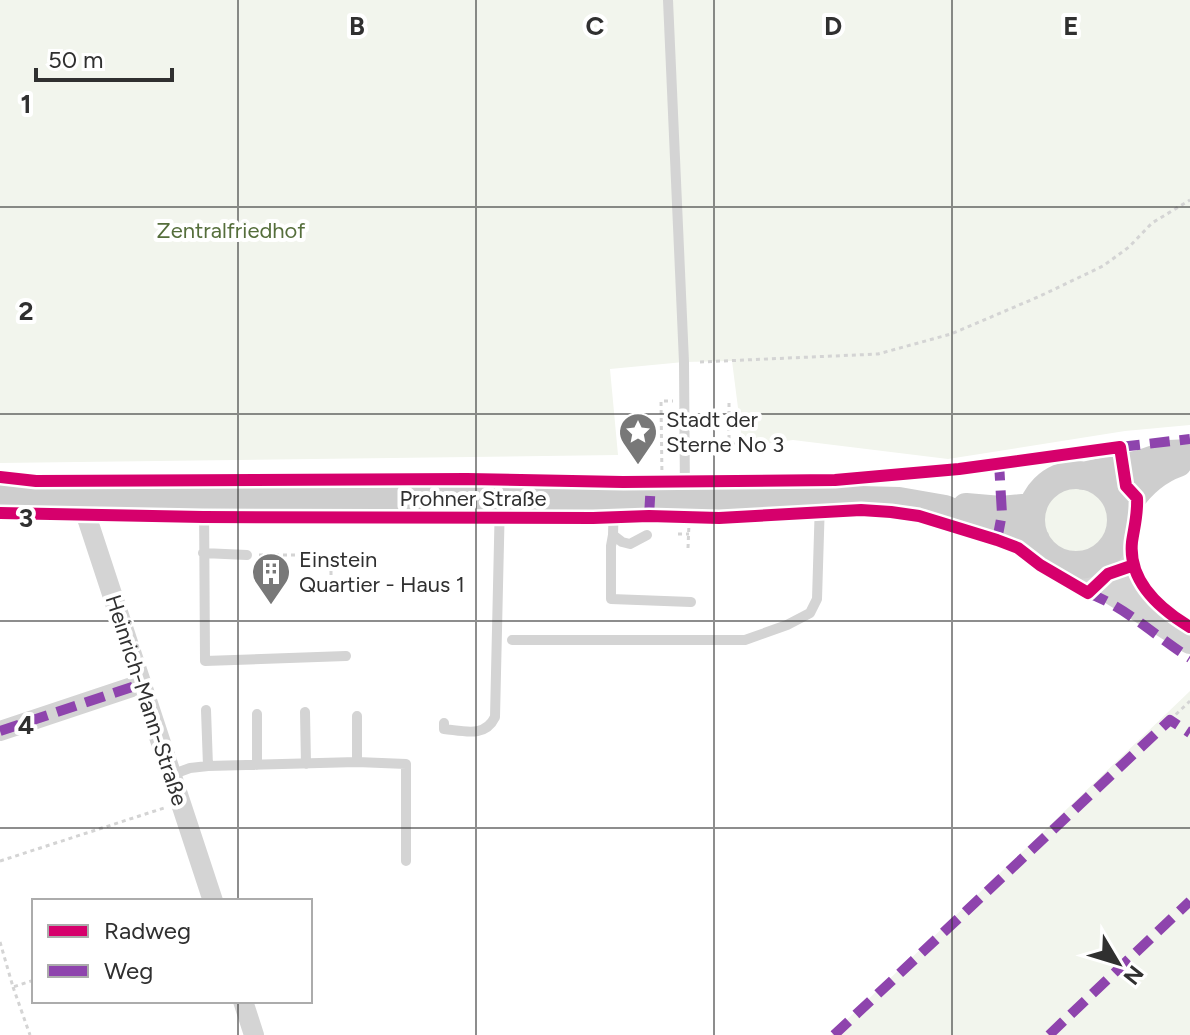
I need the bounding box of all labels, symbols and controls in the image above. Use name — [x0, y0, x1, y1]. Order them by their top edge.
text: B — [349, 10, 365, 42]
text: C — [586, 10, 605, 42]
text: D — [824, 10, 842, 42]
text: E — [1063, 10, 1079, 42]
scale bar — [36, 32, 172, 82]
text: 50 m — [48, 45, 104, 74]
text: 1 — [21, 88, 31, 120]
park label: Zentralfriedhof — [157, 217, 306, 244]
text: 2 — [18, 295, 34, 327]
place label: Stadt der Sterne No 3 — [666, 406, 784, 458]
place icon: Stadt der Sterne No 3 — [617, 411, 659, 466]
street label: Prohner Straße — [399, 485, 547, 512]
text: 3 — [19, 502, 33, 534]
place label: Einstein Quartier - Haus 1 — [299, 546, 465, 598]
building icon: Einstein Quartier - Haus 1 — [250, 551, 292, 606]
street label: Heinrich-Mann-Straße — [100, 591, 193, 809]
text: 4 — [18, 709, 34, 741]
legend — [32, 899, 312, 1003]
text: Radweg — [104, 916, 191, 945]
north arrow — [1078, 923, 1158, 1003]
text: Weg — [104, 956, 153, 985]
text: N — [1117, 960, 1149, 990]

